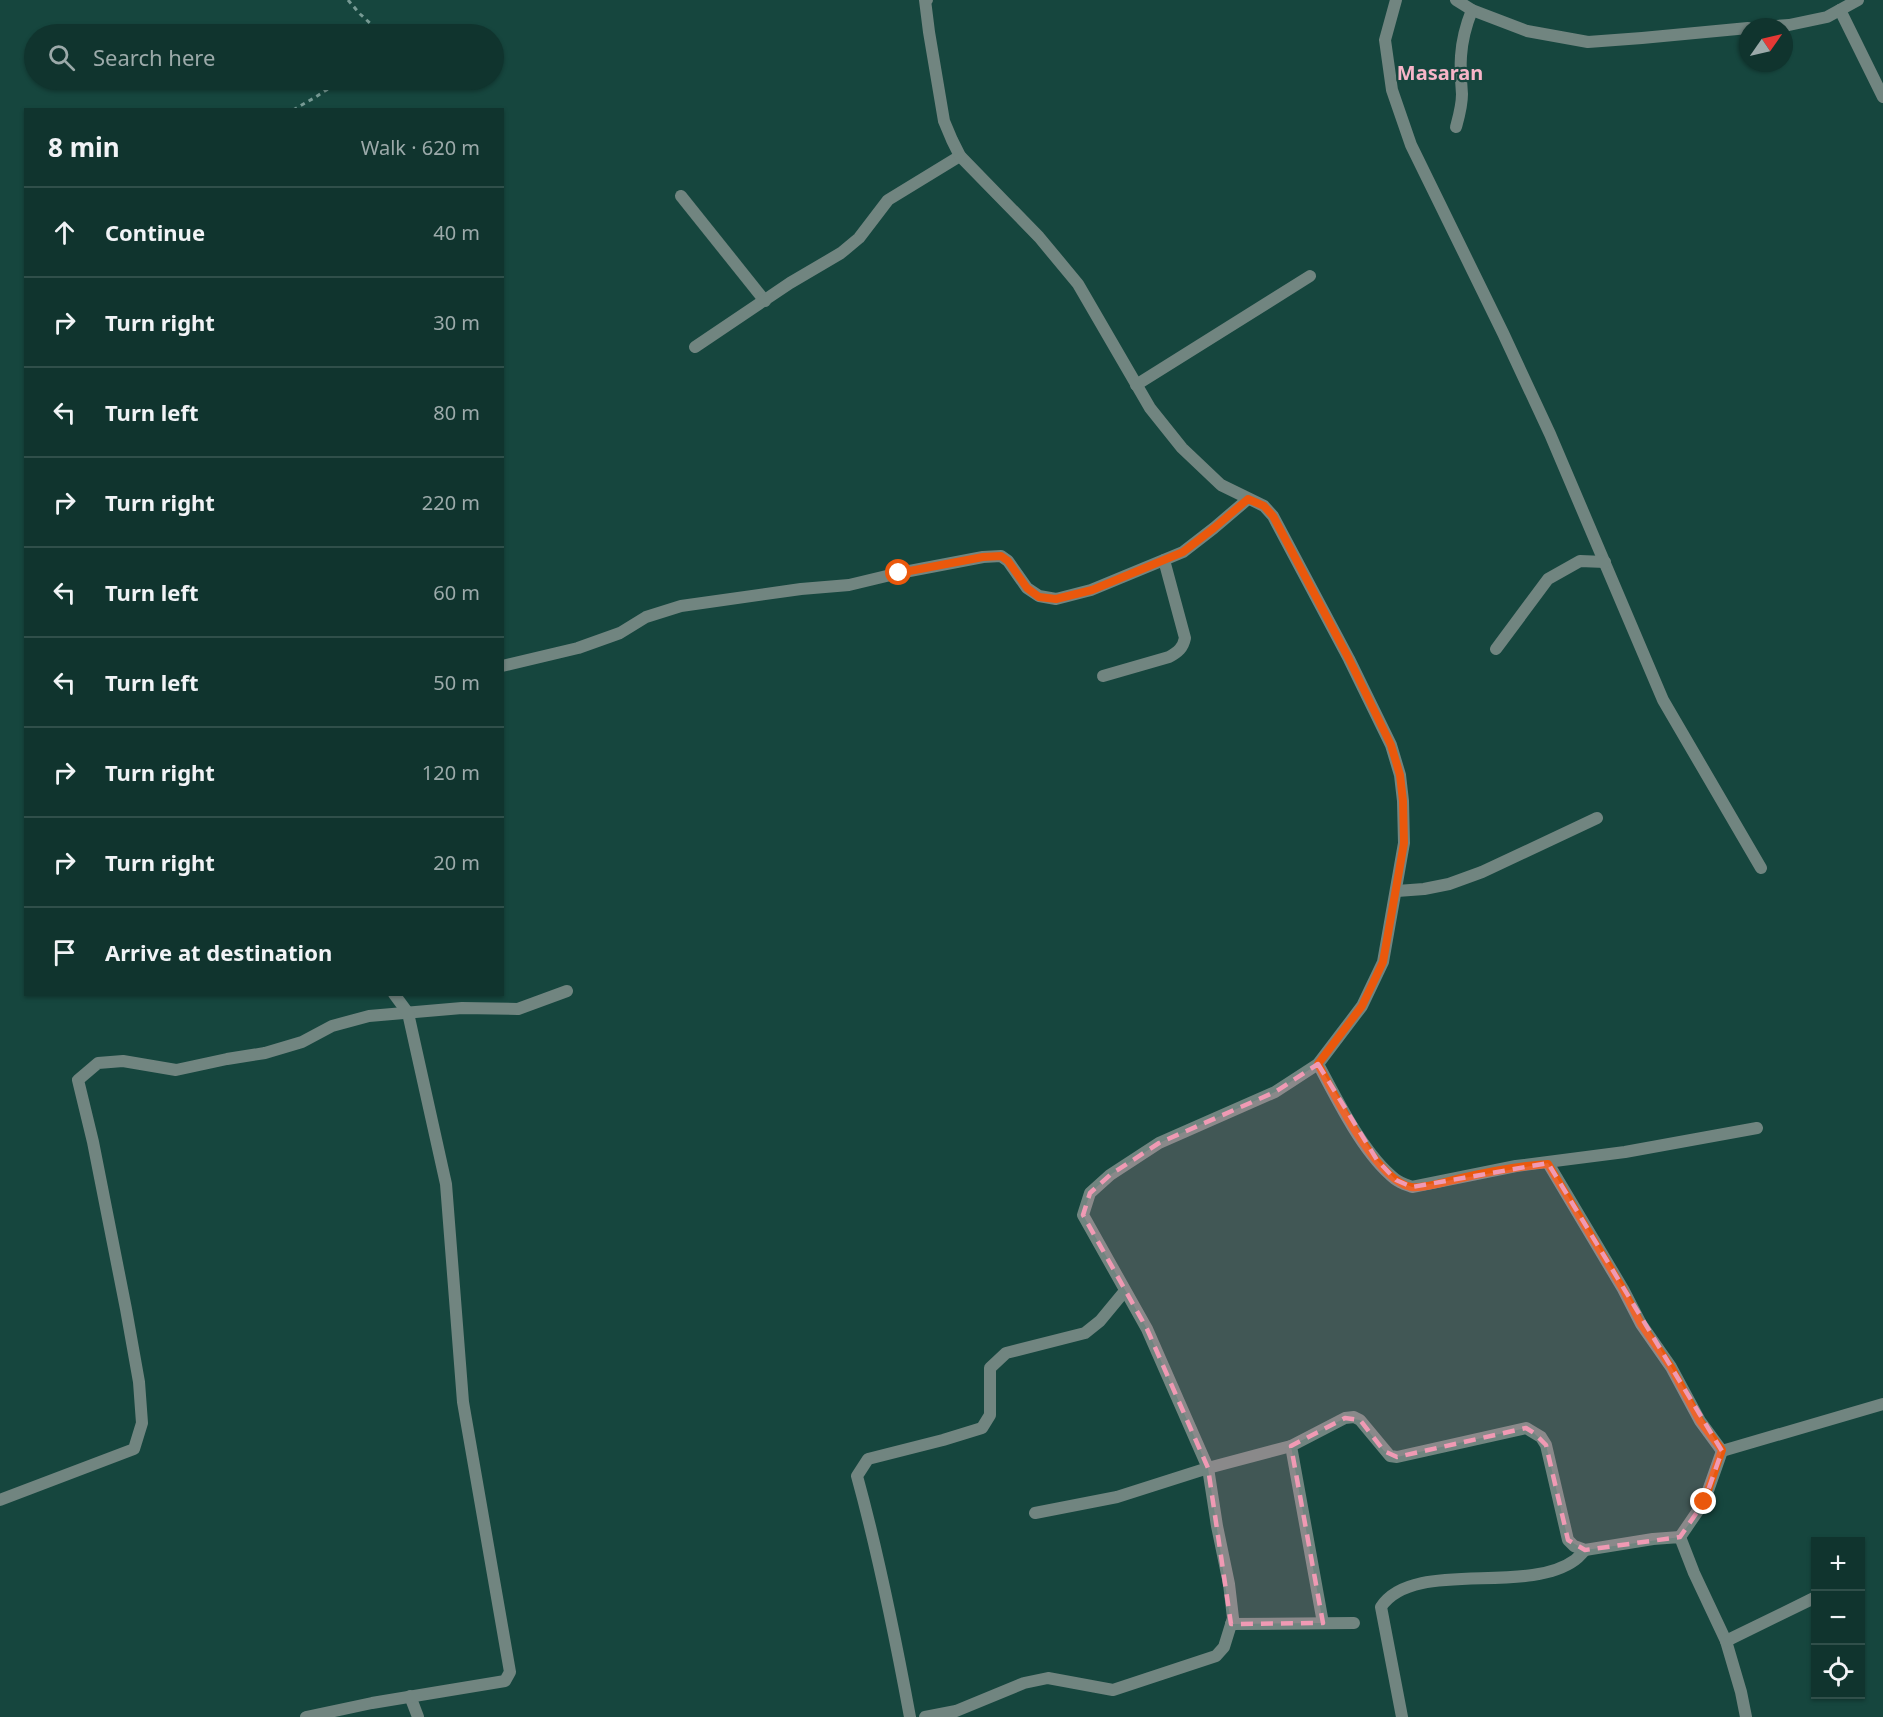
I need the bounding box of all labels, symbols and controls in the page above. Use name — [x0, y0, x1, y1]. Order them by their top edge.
north arrow — [1739, 18, 1793, 72]
search box — [24, 24, 504, 90]
icon: search — [45, 41, 78, 74]
text: Search here — [93, 42, 215, 72]
district label: Masaran — [1397, 59, 1483, 86]
text: 8 min — [48, 129, 120, 165]
text: Walk · 620 m — [361, 134, 480, 161]
icon: ahead — [48, 216, 81, 249]
text: Continue — [105, 217, 205, 247]
text: 40 m — [433, 219, 480, 246]
icon: right — [48, 306, 81, 339]
text: Turn right — [105, 307, 215, 337]
text: 30 m — [433, 309, 480, 336]
icon: left — [48, 396, 81, 429]
text: Turn left — [105, 397, 199, 427]
text: 80 m — [433, 399, 480, 426]
icon: right — [48, 486, 81, 519]
text: Turn right — [105, 487, 215, 517]
text: 220 m — [422, 489, 480, 516]
route start — [885, 559, 911, 585]
icon: left — [48, 576, 81, 609]
text: Turn left — [105, 577, 199, 607]
text: 60 m — [433, 579, 480, 606]
icon: left — [48, 666, 81, 699]
text: Turn left — [105, 667, 199, 697]
text: 50 m — [433, 669, 480, 696]
icon: right — [48, 756, 81, 789]
text: Turn right — [105, 757, 215, 787]
text: 120 m — [422, 759, 480, 786]
icon: right — [48, 846, 81, 879]
text: Turn right — [105, 847, 215, 877]
text: 20 m — [433, 849, 480, 876]
icon: arrive — [48, 936, 81, 969]
text: Arrive at destination — [105, 937, 332, 967]
route end — [1690, 1488, 1716, 1514]
map controls — [1811, 1537, 1865, 1699]
button: + — [1811, 1537, 1865, 1591]
button: − — [1811, 1591, 1865, 1645]
button: locate — [1811, 1645, 1865, 1699]

